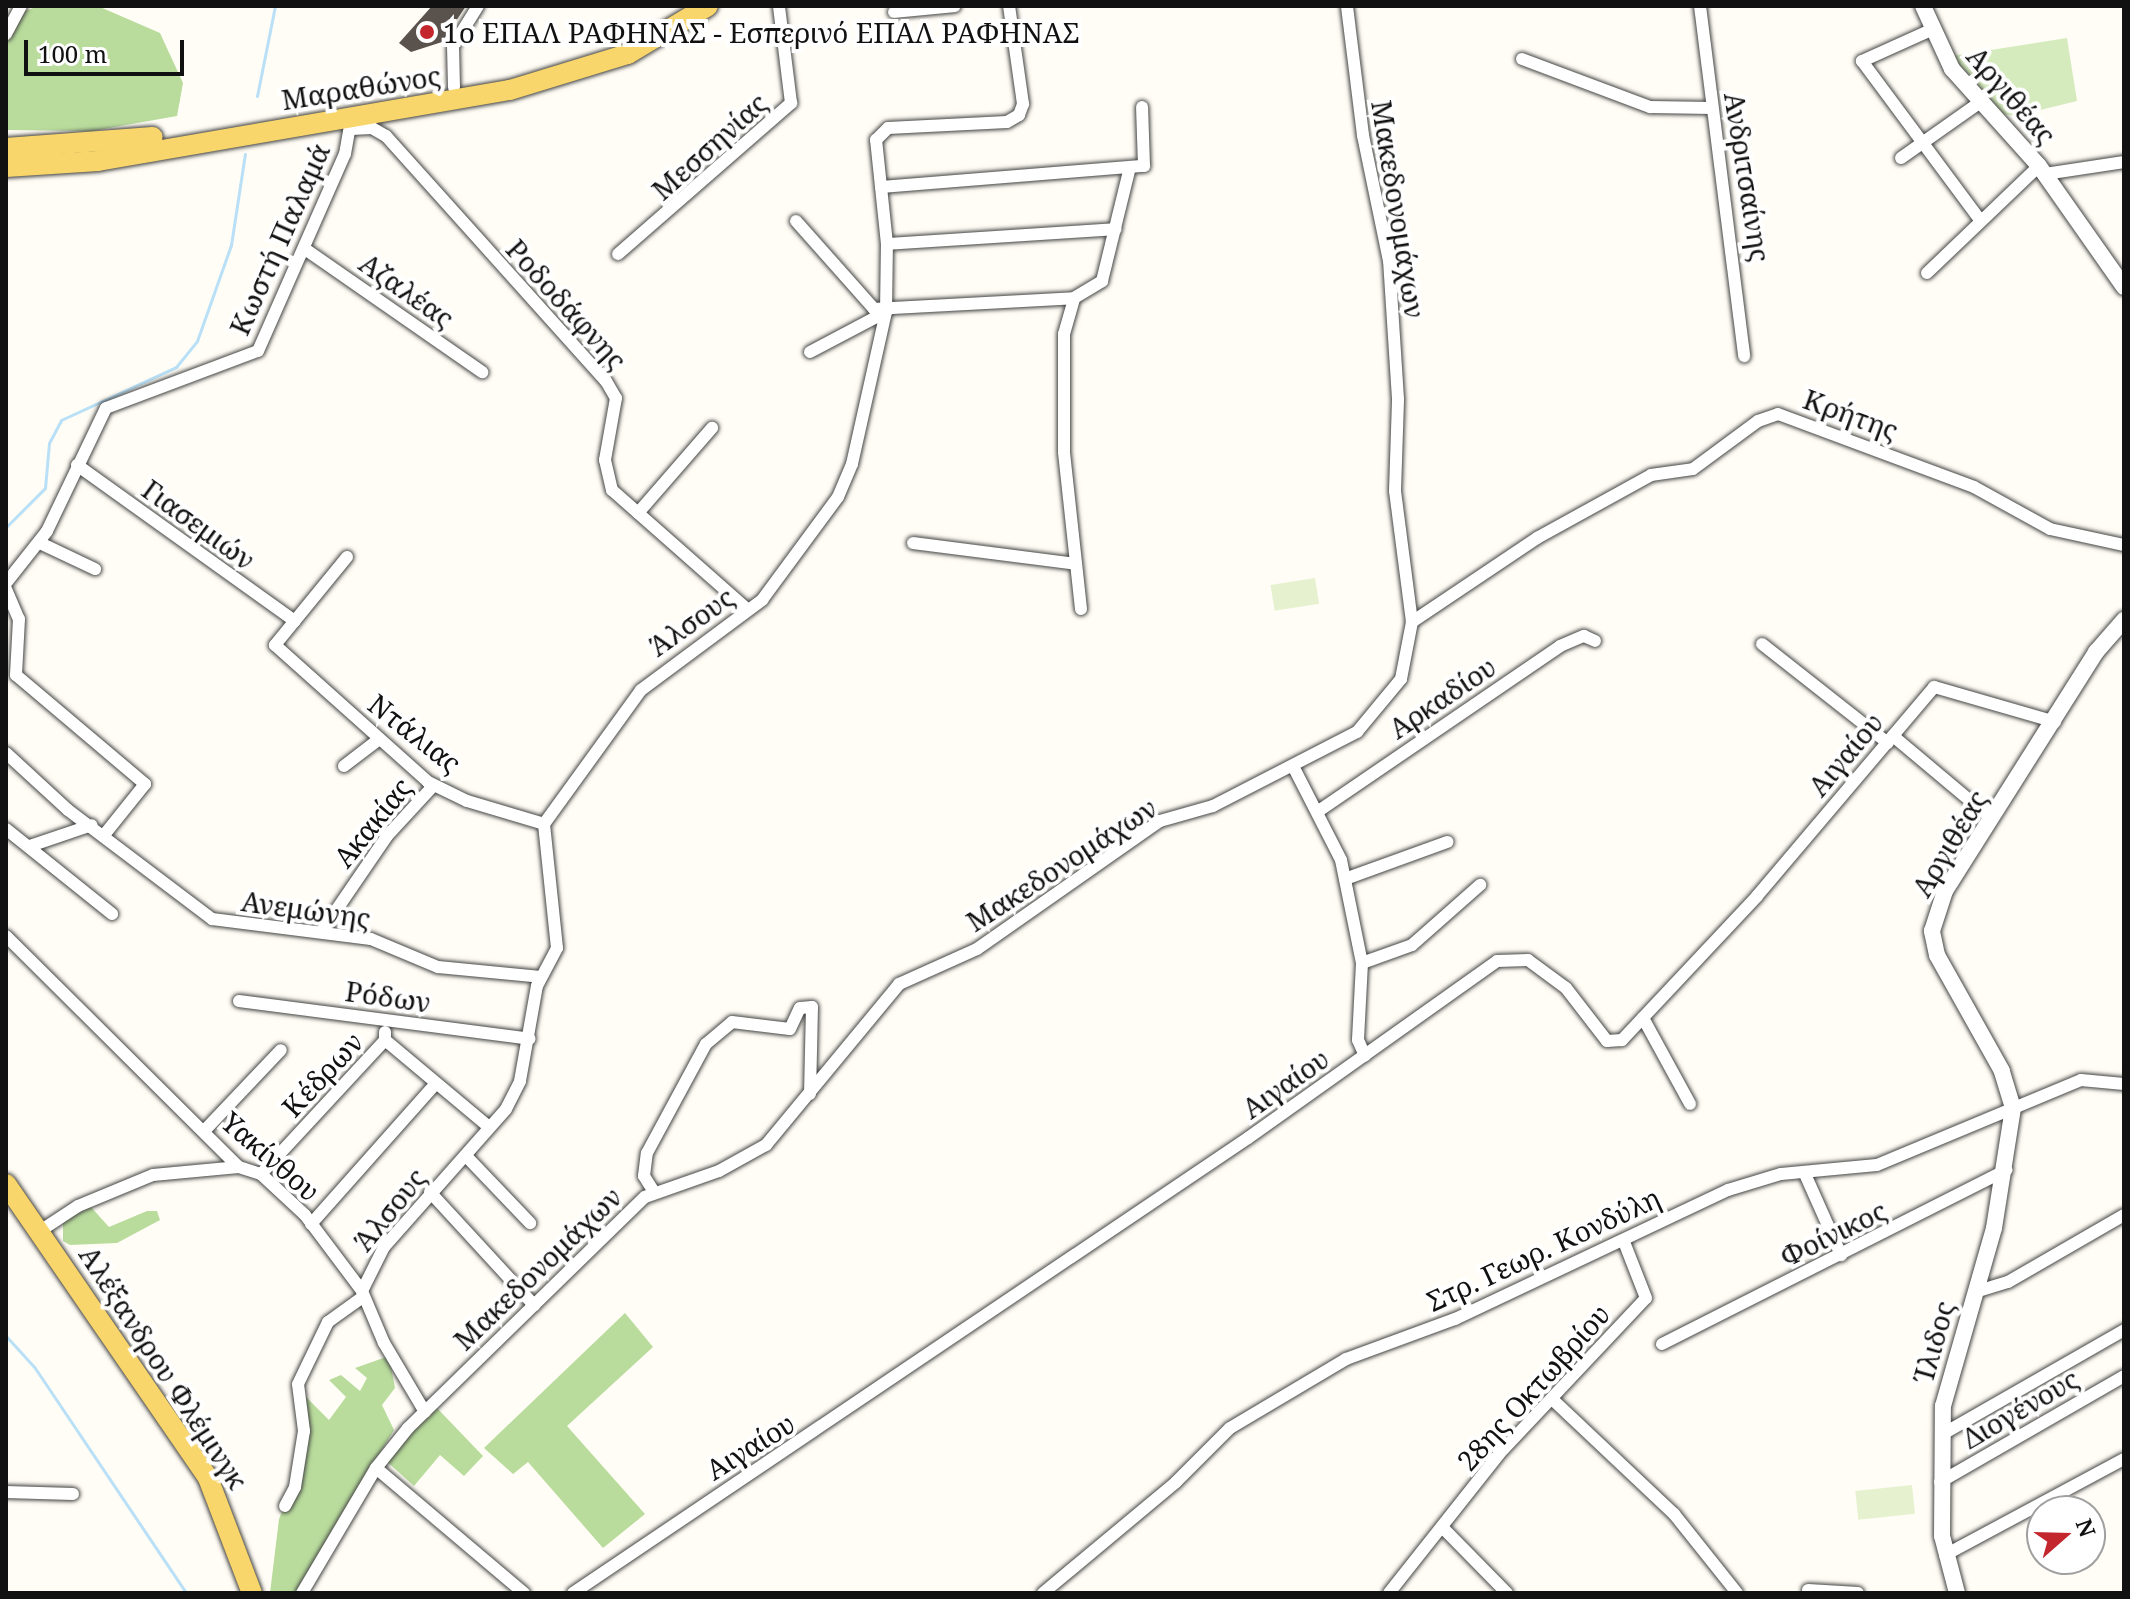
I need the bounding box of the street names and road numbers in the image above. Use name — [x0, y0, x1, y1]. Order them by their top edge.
street label: Αργιθέας — [1960, 39, 2064, 151]
street label: Μαραθώνος — [279, 58, 443, 116]
street label: Μεσσηνίας — [644, 86, 774, 206]
street label: Ανδριτσαίνης — [1718, 90, 1778, 264]
street label: Μακεδονομάχων — [1365, 98, 1433, 320]
street label: Κωστή Παλαμά — [222, 138, 336, 340]
street label: Ροδοδάφνης — [500, 232, 634, 376]
street label: Αζαλέας — [353, 245, 461, 335]
street label: Κρήτης — [1799, 381, 1903, 447]
street label: Γιασεμιών — [136, 472, 262, 576]
street label: Άλσους — [642, 580, 740, 662]
street label: Αρκαδίου — [1382, 649, 1502, 745]
street label: Ντάλιας — [362, 687, 468, 779]
street label: Αιγαίου — [1801, 706, 1889, 802]
street label: Ακακίας — [326, 771, 418, 873]
street label: Αργιθέας — [1904, 784, 1994, 902]
street label: Μακεδονομάχων — [960, 790, 1162, 938]
street label: Ανεμώνης — [239, 883, 373, 935]
street label: Ρόδων — [343, 973, 433, 1019]
street label: Κέδρων — [275, 1025, 369, 1123]
street label: Αιγαίου — [1235, 1041, 1335, 1125]
street label: Υακίνθου — [215, 1104, 327, 1208]
street label: Άλσους — [346, 1161, 432, 1257]
street label: Μακεδονομάχων — [446, 1180, 628, 1356]
street label: Στρ. Γεωρ. Κονδύλη — [1421, 1180, 1665, 1318]
street label: Φοίνικος — [1774, 1193, 1892, 1273]
street label: Αλέξανδρου Φλέμινγκ — [73, 1239, 255, 1495]
street label: 28ης Οκτωβρίου — [1450, 1297, 1616, 1477]
street label: Ίλιδος — [1905, 1297, 1961, 1387]
street label: Διογένους — [1956, 1361, 2084, 1455]
street label: Αιγαίου — [699, 1406, 801, 1486]

